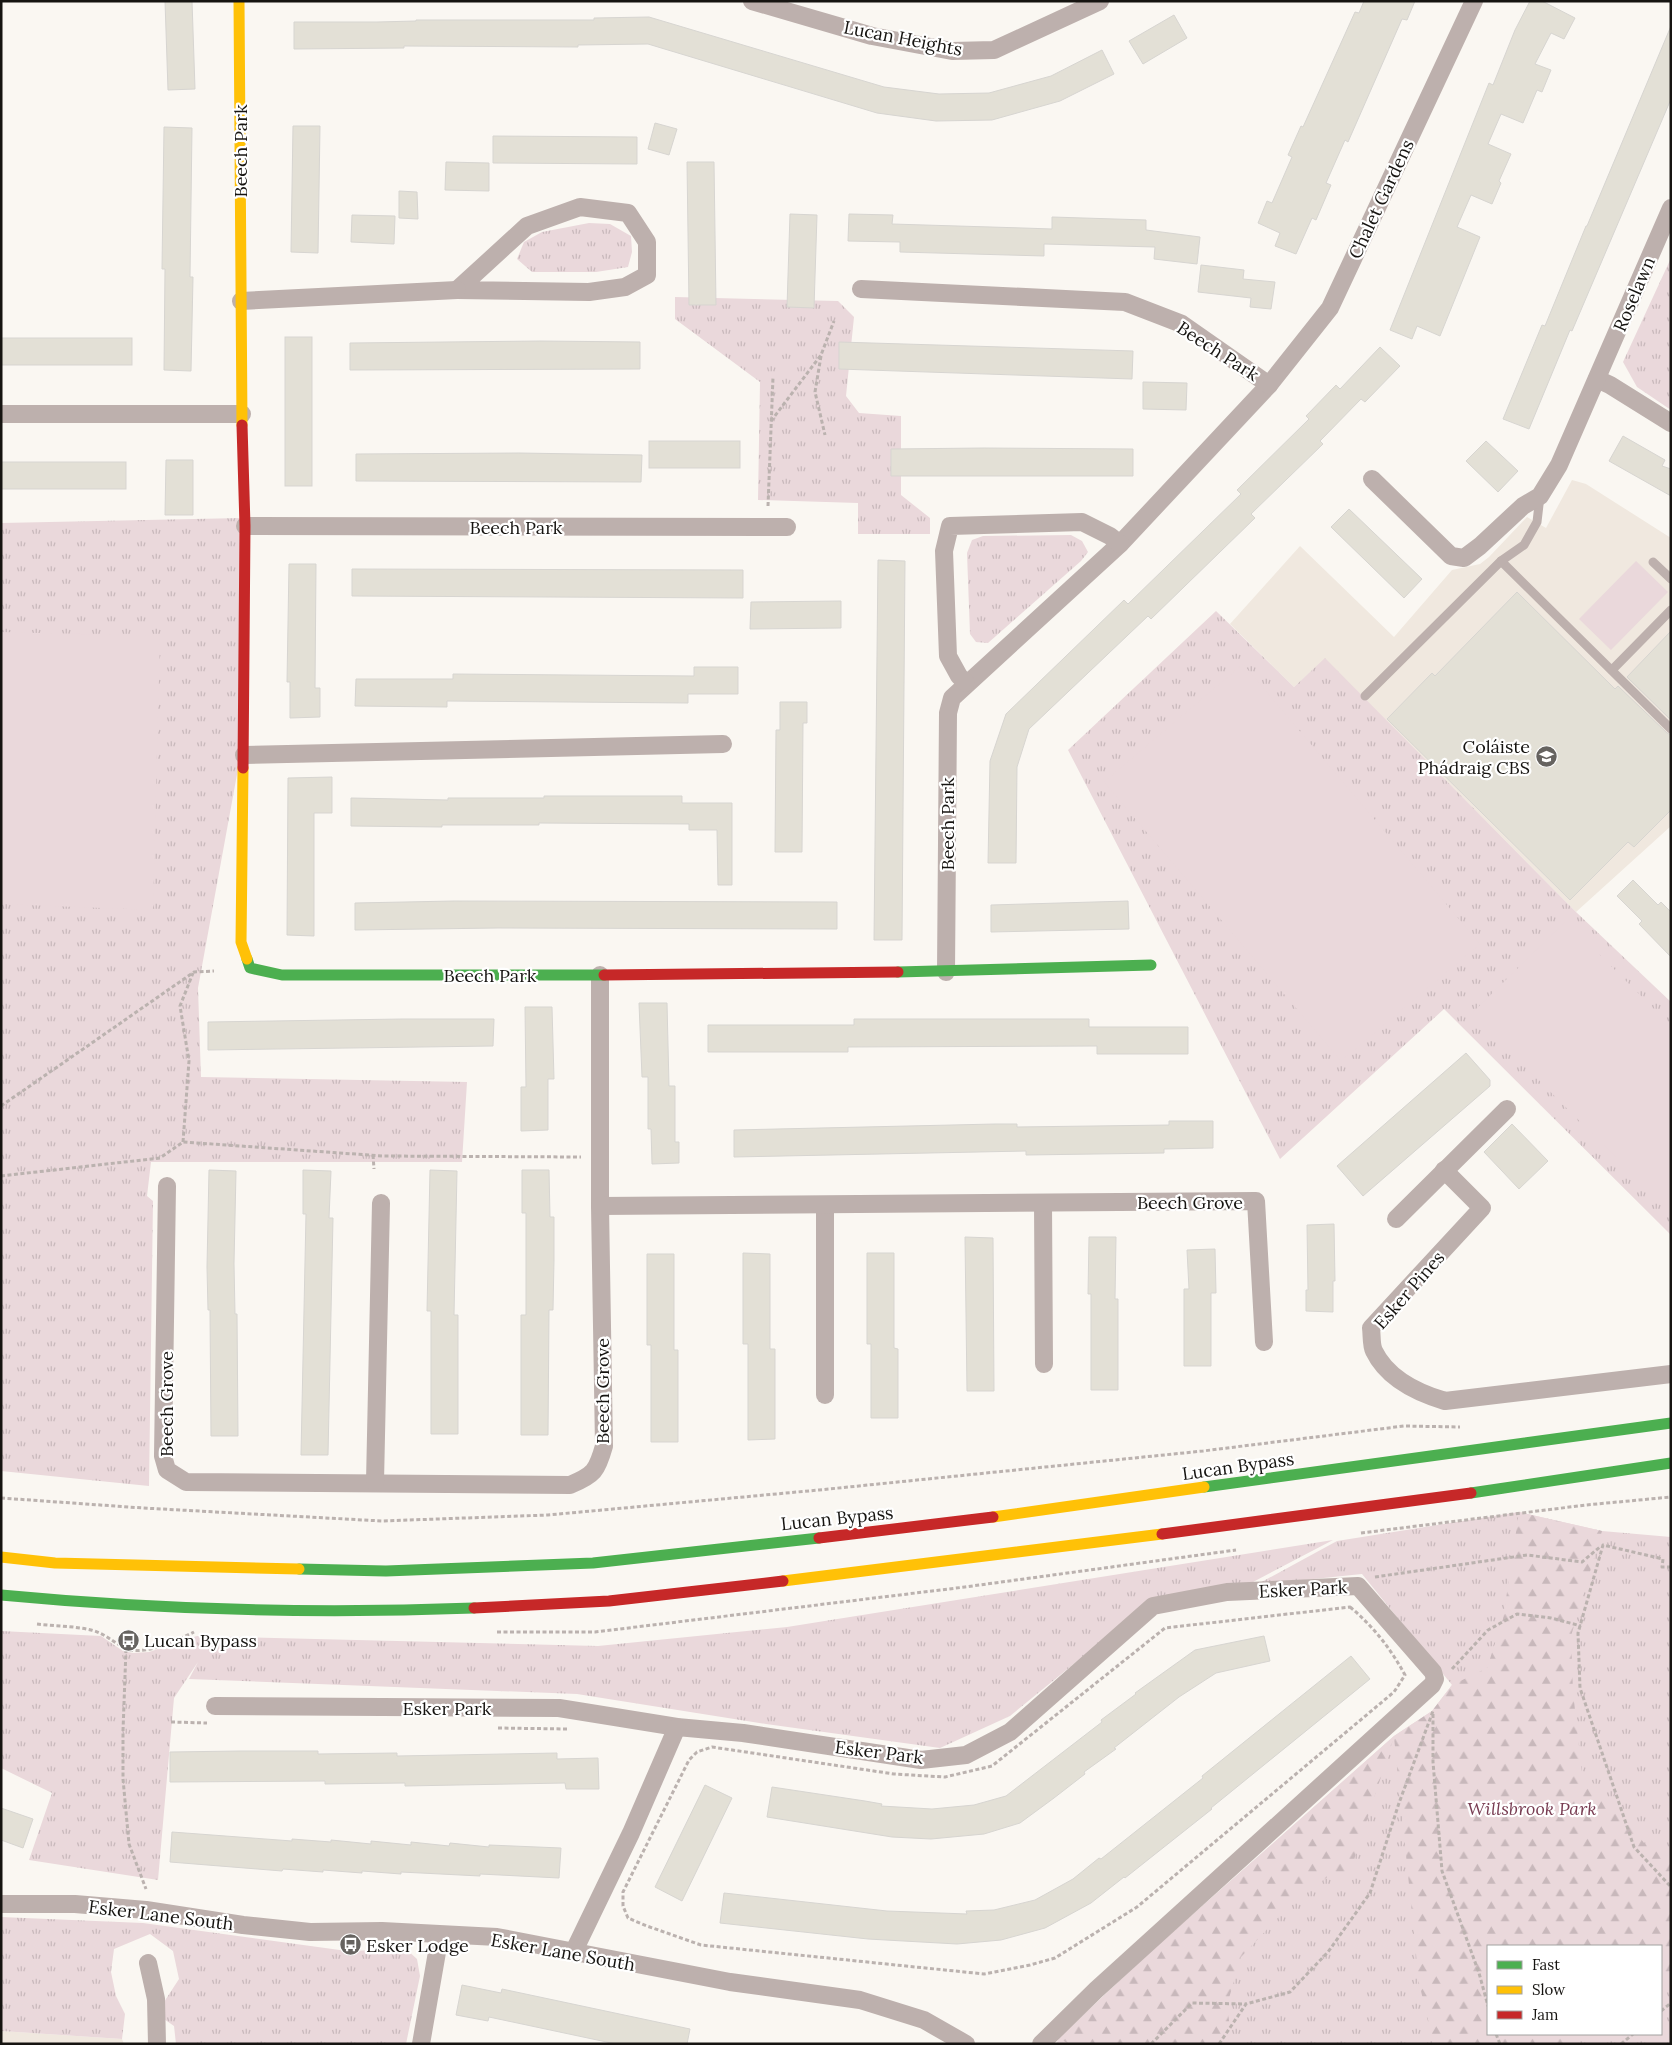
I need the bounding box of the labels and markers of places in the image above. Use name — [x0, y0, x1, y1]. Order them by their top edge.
place label: Coláiste Phádraig CBS — [1418, 735, 1530, 779]
school or university icon: Coláiste Phádraig CBS — [1534, 744, 1558, 768]
bus stop icon: Lucan Bypass — [116, 1628, 140, 1652]
place label: Lucan Bypass — [144, 1629, 257, 1652]
bus stop icon: Esker Lodge — [338, 1933, 362, 1957]
place label: Esker Lodge — [366, 1934, 469, 1957]

